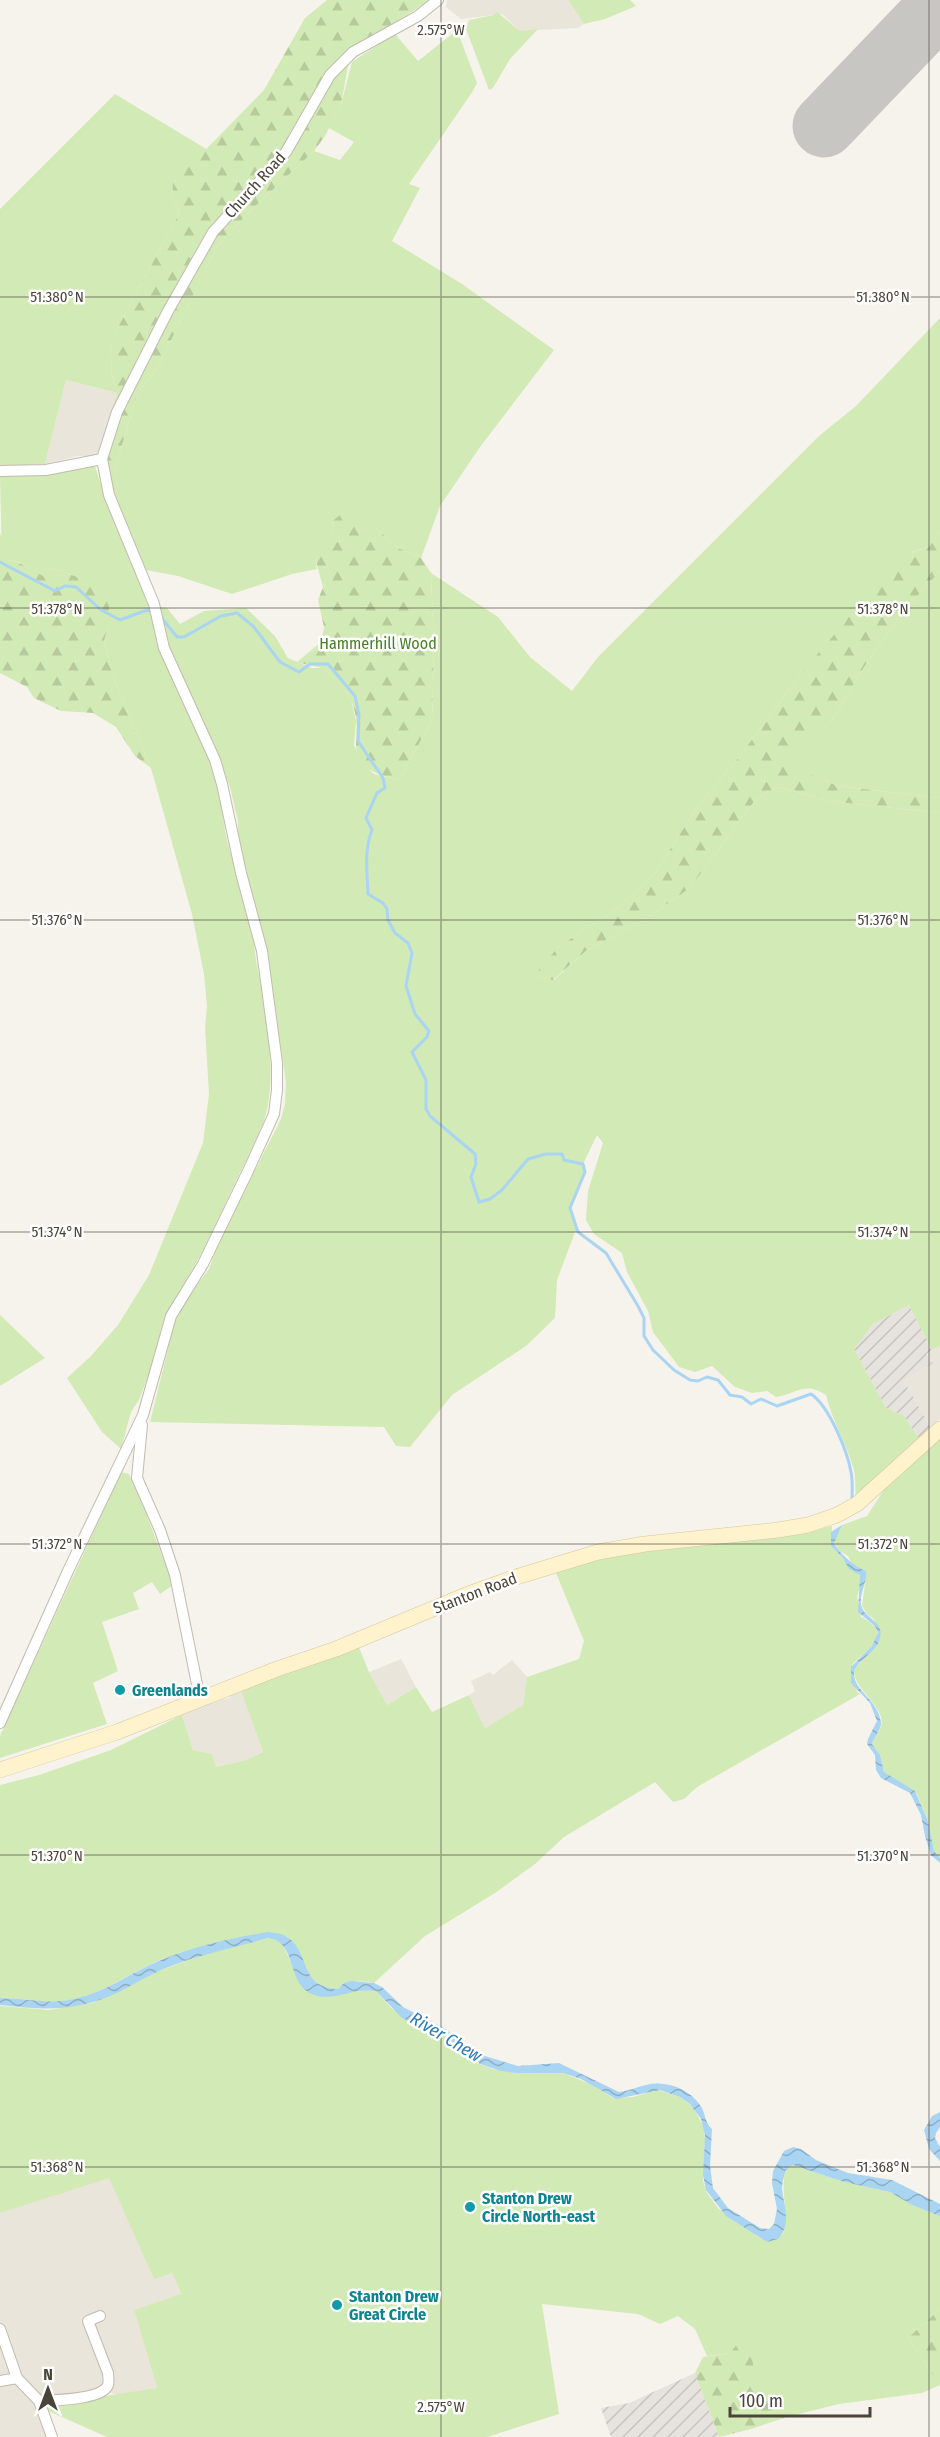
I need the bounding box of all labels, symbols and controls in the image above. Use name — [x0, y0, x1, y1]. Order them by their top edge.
text: 2.575°W — [417, 21, 465, 39]
street label: Church Road — [220, 148, 290, 222]
text: 51.380°N — [30, 288, 84, 306]
text: 51.380°N — [856, 288, 910, 306]
text: 51.378°N — [31, 600, 83, 618]
text: 51.378°N — [857, 600, 909, 618]
park label: Hammerhill Wood — [319, 634, 437, 653]
text: 51.376°N — [31, 911, 83, 929]
text: 51.376°N — [857, 911, 909, 929]
text: 51.374°N — [32, 1223, 83, 1241]
text: 51.374°N — [858, 1223, 909, 1241]
text: 51.372°N — [32, 1535, 82, 1553]
text: 51.372°N — [858, 1535, 908, 1553]
street label: Stanton Road — [430, 1568, 520, 1618]
place label: Greenlands — [132, 1681, 208, 1700]
marker: Greenlands — [113, 1683, 127, 1697]
text: 51.370°N — [31, 1847, 83, 1865]
text: 51.370°N — [857, 1847, 909, 1865]
water label: River Chew — [406, 2007, 486, 2067]
text: 51.368°N — [30, 2158, 84, 2176]
text: 51.368°N — [856, 2158, 910, 2176]
place label: Stanton Drew Circle North-east — [482, 2189, 596, 2226]
marker: Stanton Drew Circle North-east — [463, 2200, 477, 2214]
place label: Stanton Drew Great Circle — [349, 2287, 439, 2324]
marker: Stanton Drew Great Circle — [330, 2298, 344, 2312]
north arrow — [18, 2359, 78, 2419]
text: N — [43, 2365, 53, 2384]
scale bar — [730, 2380, 870, 2418]
text: 100 m — [739, 2390, 783, 2412]
text: 2.575°W — [417, 2398, 465, 2416]

